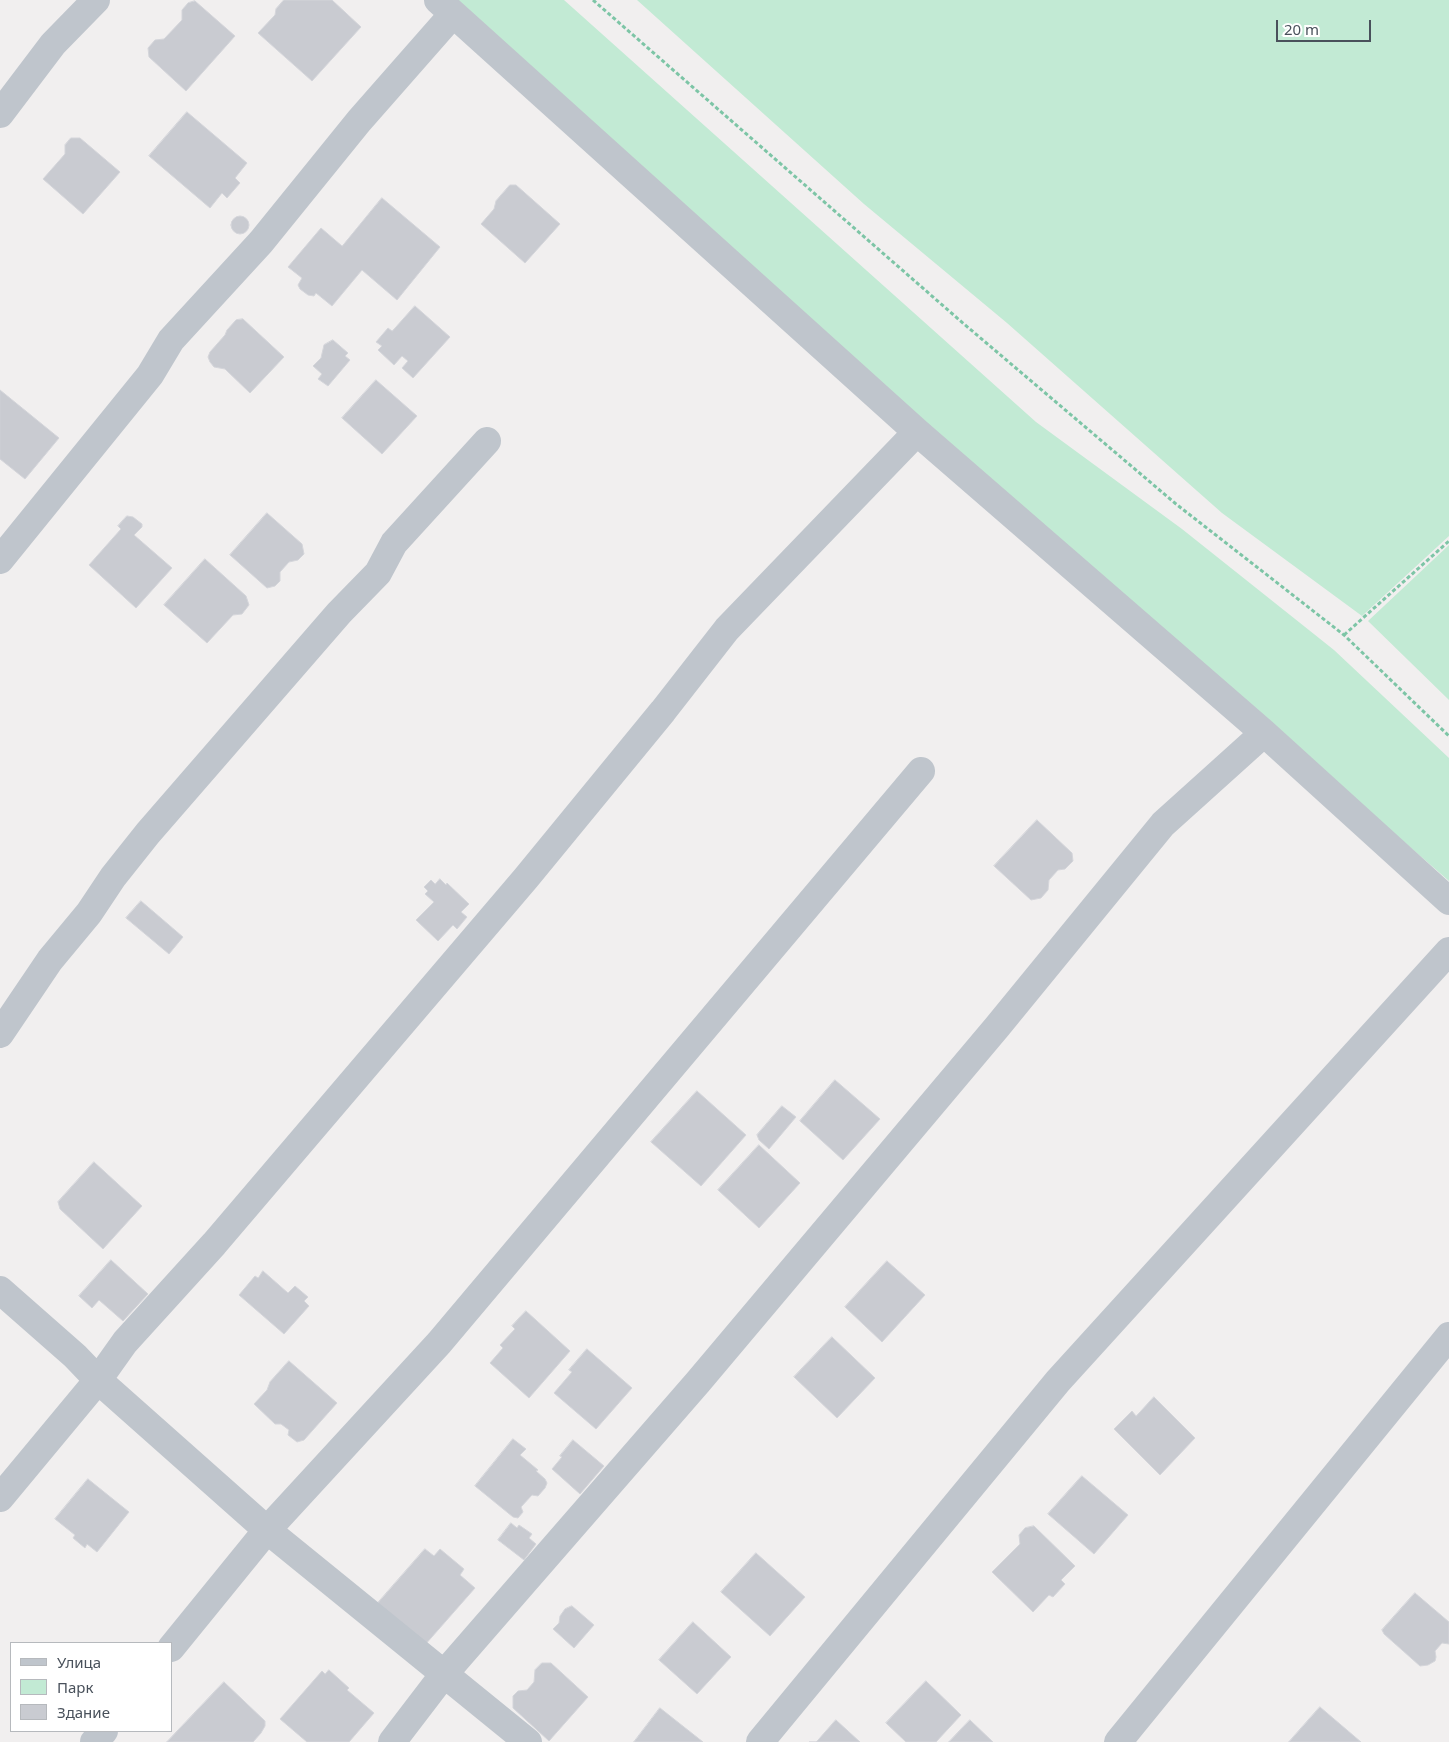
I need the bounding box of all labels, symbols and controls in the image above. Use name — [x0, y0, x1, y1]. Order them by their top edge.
scale bar — [1279, 10, 1374, 42]
text: 20 m — [1284, 19, 1319, 39]
legend — [10, 1642, 172, 1732]
text: Улица — [57, 1652, 101, 1672]
text: Парк — [57, 1677, 93, 1697]
text: Здание — [57, 1702, 110, 1722]

